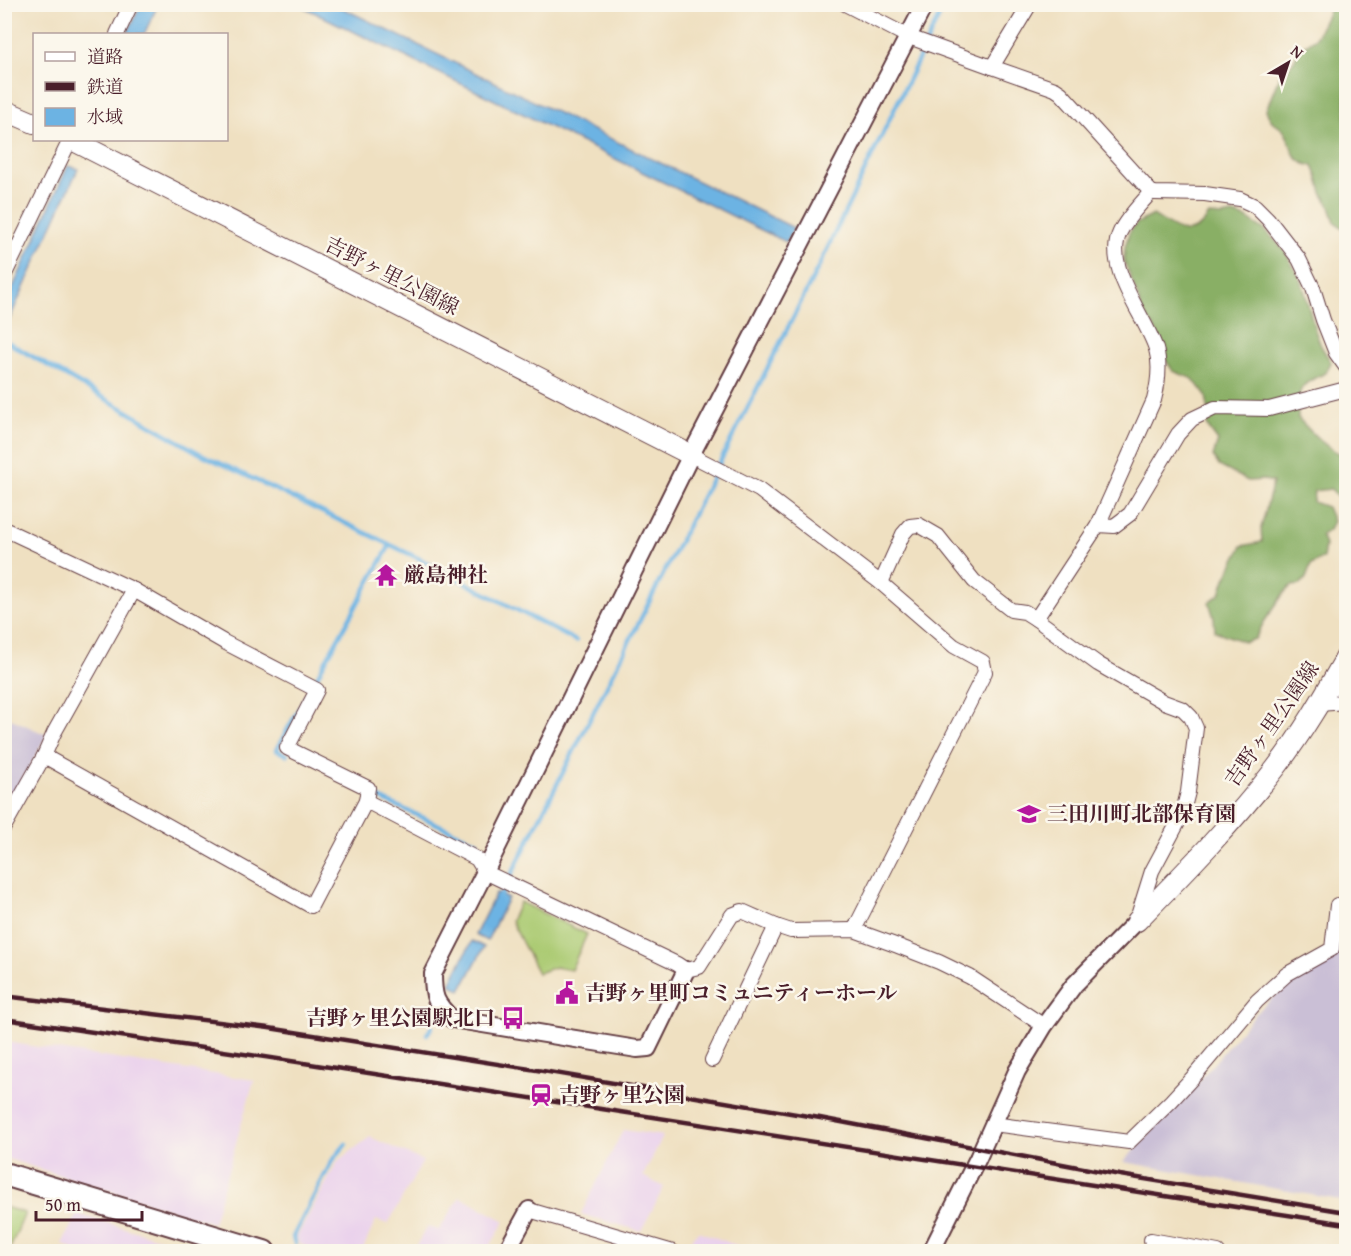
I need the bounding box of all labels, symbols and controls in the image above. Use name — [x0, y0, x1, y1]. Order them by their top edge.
legend — [33, 33, 228, 141]
north arrow — [1258, 33, 1318, 93]
text: N — [1286, 39, 1309, 64]
text: 道路 — [87, 43, 123, 70]
text: 鉄道 — [87, 73, 123, 100]
text: 水域 — [87, 103, 123, 130]
street label: 吉野ヶ里公園線 — [320, 228, 465, 323]
place label: 厳島神社 — [404, 559, 488, 590]
temple icon: 厳島神社 — [373, 562, 399, 588]
street label: 吉野ヶ里公園線 — [1217, 655, 1326, 793]
place label: 三田川町北部保育園 — [1047, 798, 1236, 829]
school or university icon: 三田川町北部保育園 — [1016, 801, 1042, 827]
place label: 吉野ヶ里町コミュニティーホール — [585, 977, 897, 1008]
public building icon: 吉野ヶ里町コミュニティーホール — [554, 980, 580, 1006]
place label: 吉野ヶ里公園駅北口 — [306, 1002, 495, 1033]
bus stop icon: 吉野ヶ里公園駅北口 — [500, 1005, 526, 1031]
place label: 吉野ヶ里公園 — [559, 1079, 685, 1110]
station icon: 吉野ヶ里公園 — [528, 1082, 554, 1108]
scale bar — [36, 1184, 142, 1222]
text: 50 m — [45, 1191, 81, 1218]

